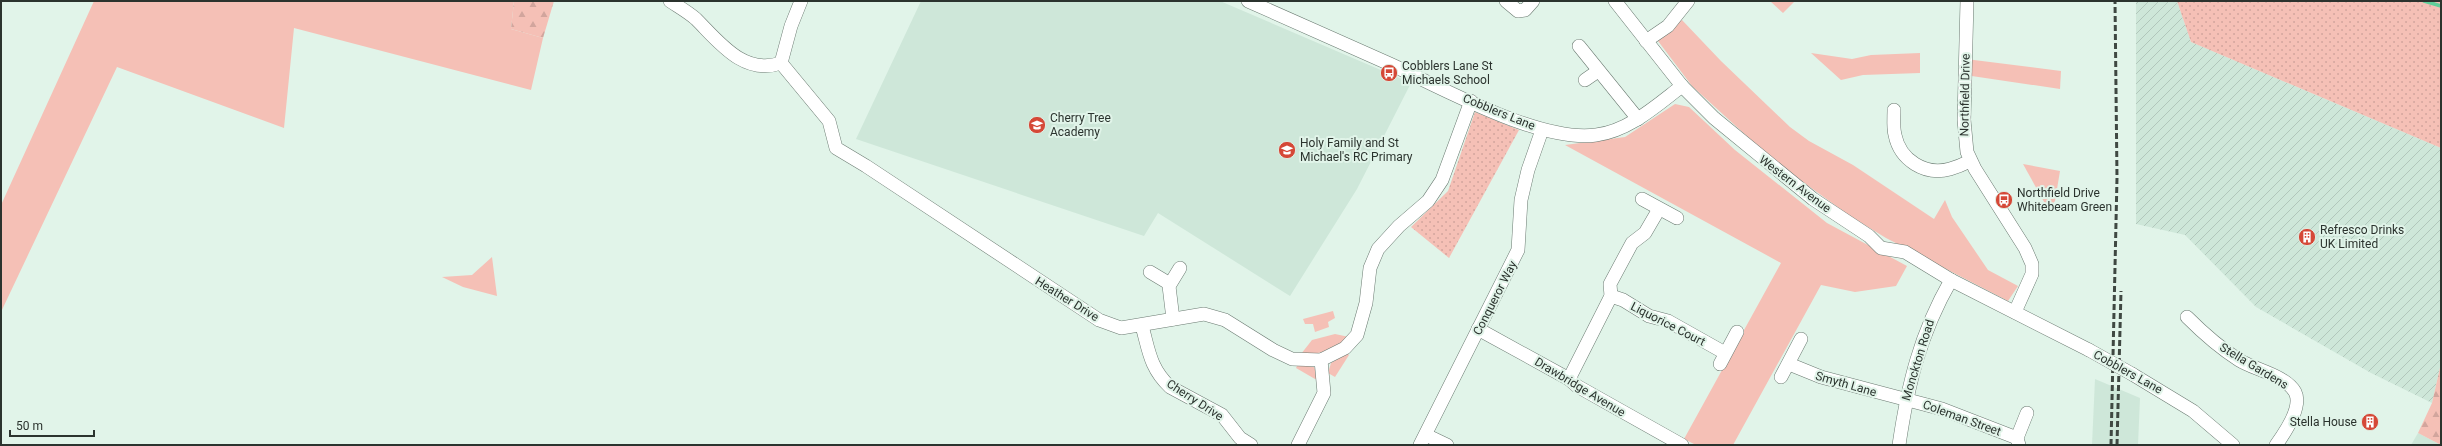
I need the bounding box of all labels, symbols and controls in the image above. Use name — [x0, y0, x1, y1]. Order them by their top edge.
street label: Northfield Drive — [1957, 53, 1973, 137]
place label: Cobblers Lane St Michaels School — [1402, 59, 1493, 87]
bus stop icon: Cobblers Lane St Michaels School — [1379, 63, 1399, 83]
street label: Cobblers Lane — [1461, 91, 1537, 133]
place label: Cherry Tree Academy — [1050, 111, 1111, 139]
school or university icon: Cherry Tree Academy — [1027, 115, 1047, 135]
place label: Holy Family and St Michael's RC Primary — [1300, 136, 1413, 164]
school or university icon: Holy Family and St Michael's RC Primary — [1277, 140, 1297, 160]
street label: Western Avenue — [1756, 152, 1834, 216]
place label: Northfield Drive Whitebeam Green — [2017, 186, 2112, 214]
bus stop icon: Northfield Drive Whitebeam Green — [1994, 190, 2014, 210]
place label: Refresco Drinks UK Limited — [2320, 223, 2404, 251]
building icon: Refresco Drinks UK Limited — [2297, 227, 2317, 247]
street label: Conqueror Way — [1470, 258, 1520, 337]
street label: Heather Drive — [1033, 274, 1101, 324]
street label: Liquorice Court — [1628, 299, 1708, 349]
street label: Monckton Road — [1899, 318, 1937, 402]
street label: Stella Gardens — [2217, 340, 2291, 392]
street label: Cobblers Lane — [2091, 347, 2165, 397]
street label: Drawbridge Avenue — [1532, 354, 1628, 420]
street label: Smyth Lane — [1814, 369, 1878, 399]
street label: Cherry Drive — [1164, 377, 1226, 423]
street label: Coleman Street — [1921, 397, 2003, 439]
scale bar — [10, 412, 94, 438]
building icon: Stella House — [2360, 412, 2380, 432]
place label: Stella House — [2290, 415, 2357, 429]
text: 50 m — [16, 419, 43, 433]

